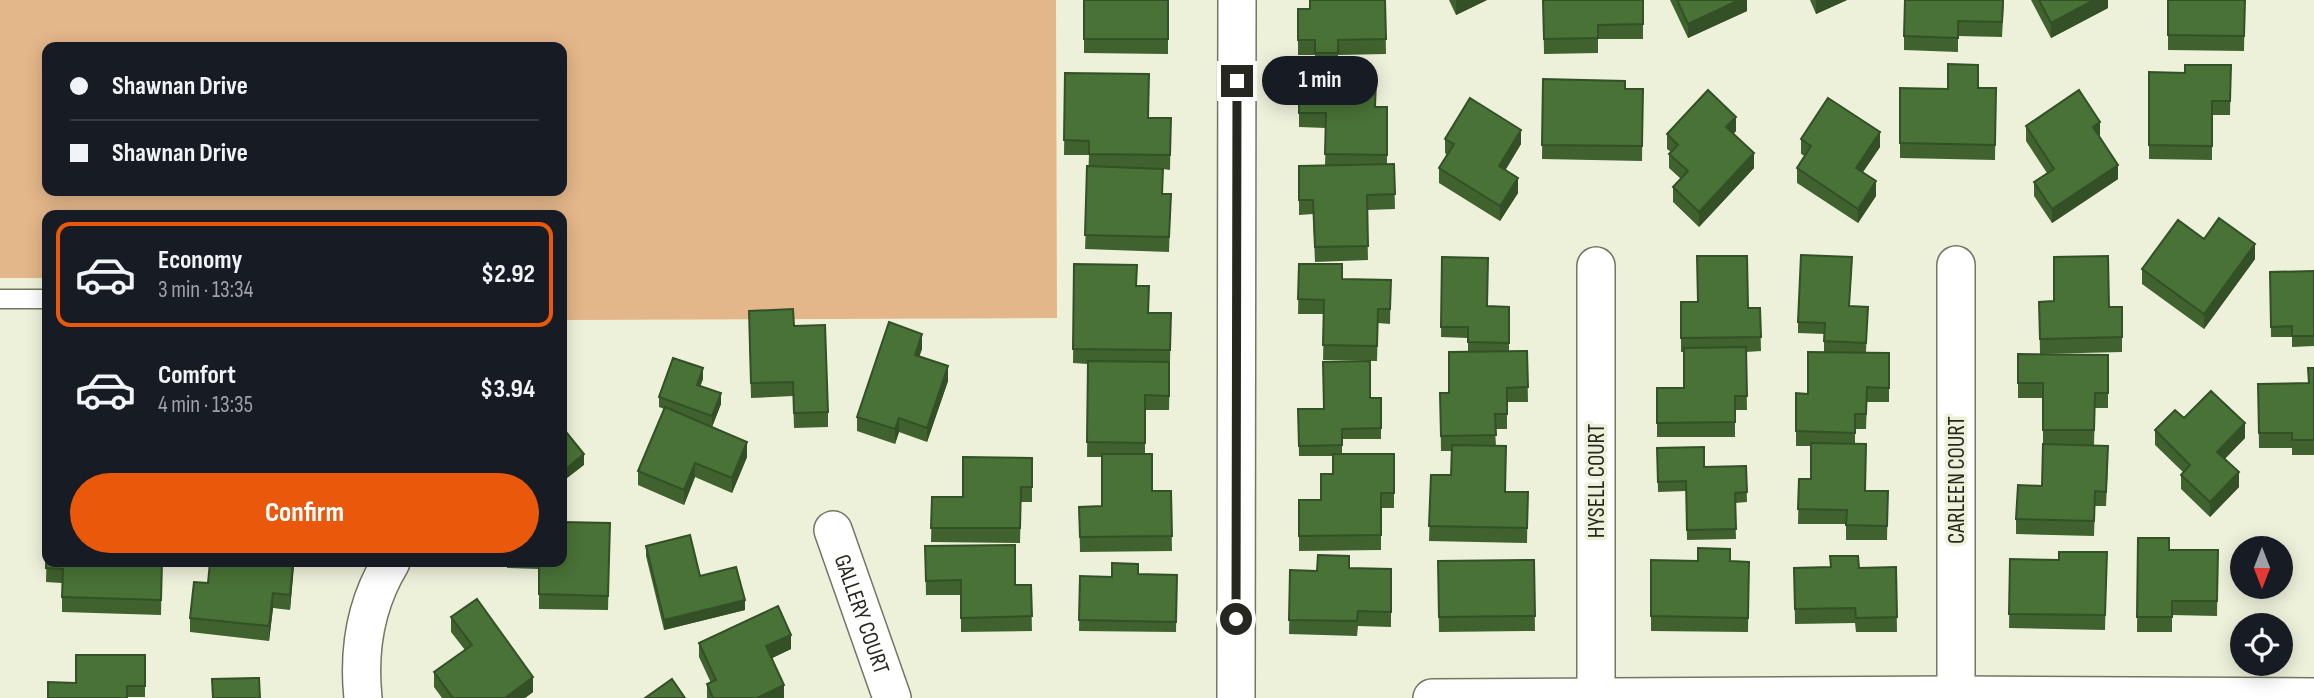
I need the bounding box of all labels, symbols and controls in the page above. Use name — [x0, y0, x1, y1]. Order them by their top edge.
callout: 1 min — [1262, 56, 1377, 106]
route end — [1221, 65, 1253, 97]
text: 1 min — [1299, 66, 1341, 94]
text: Shawnan Drive — [112, 71, 248, 102]
text: Shawnan Drive — [112, 138, 248, 169]
icon: car — [74, 243, 137, 306]
text: Economy — [158, 245, 242, 276]
text: $2.92 — [481, 259, 535, 290]
text: 3 min · 13:34 — [158, 276, 253, 304]
icon: car — [74, 358, 137, 421]
text: Comfort — [158, 360, 236, 391]
text: $3.94 — [480, 374, 535, 405]
text: 4 min · 13:35 — [158, 391, 253, 419]
street label: CARLEEN COURT — [1943, 416, 1971, 544]
street label: HYSELL COURT — [1583, 424, 1611, 538]
button: Confirm — [70, 473, 539, 553]
north arrow — [2230, 536, 2292, 598]
map controls — [2230, 536, 2293, 676]
street label: GALLERY COURT — [828, 551, 895, 678]
route start — [1220, 603, 1252, 635]
button: locate — [2230, 613, 2293, 676]

